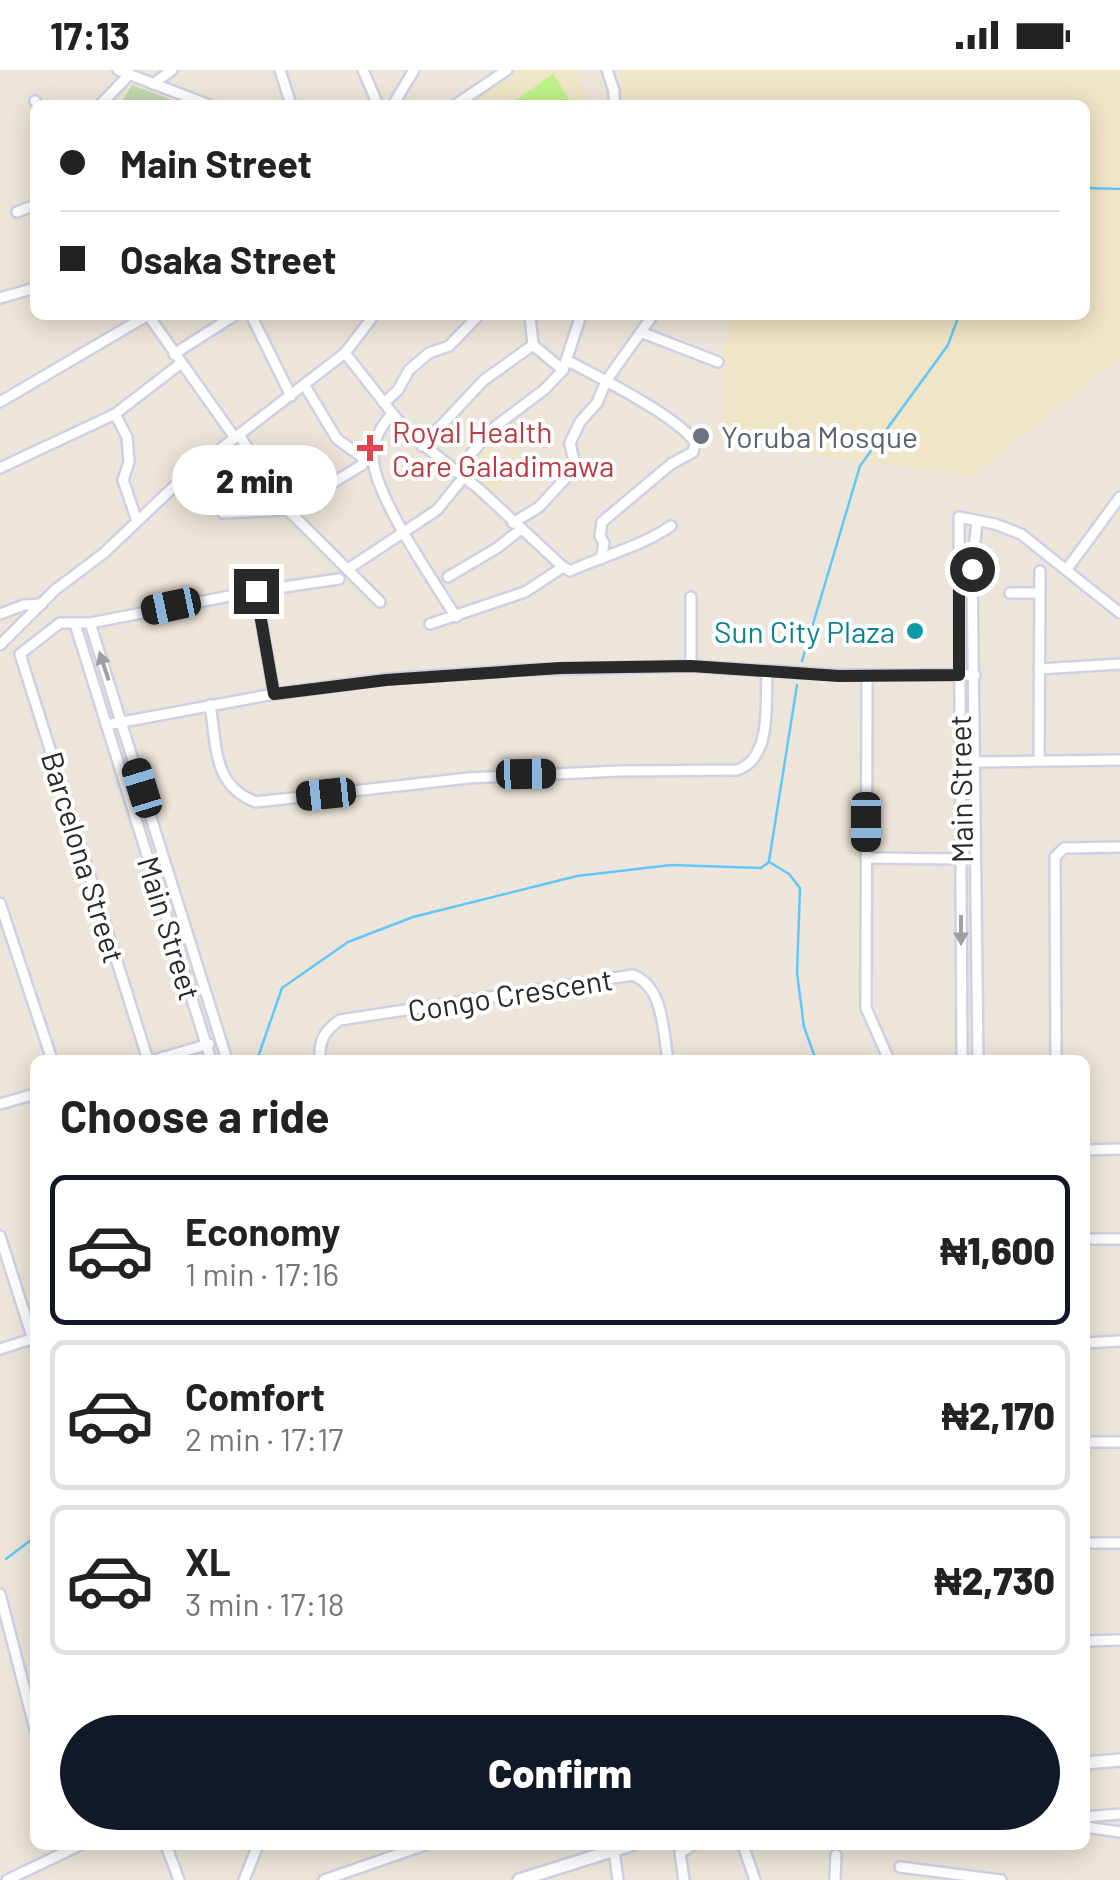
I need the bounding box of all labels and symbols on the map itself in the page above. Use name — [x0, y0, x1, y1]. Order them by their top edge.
place label: Royal Health Care Galadimawa — [392, 413, 614, 483]
place label: Yoruba Mosque — [721, 418, 918, 454]
marker: Yoruba Mosque — [690, 425, 712, 447]
marker: Royal Health Care Galadimawa — [357, 435, 383, 461]
callout: 2 min — [174, 446, 338, 516]
route start — [950, 547, 995, 592]
route end — [234, 569, 279, 614]
car — [139, 585, 203, 627]
place label: Sun City Plaza — [714, 613, 895, 649]
marker: Sun City Plaza — [904, 620, 926, 642]
one-way arrow — [95, 651, 110, 681]
street label: Main Street — [941, 714, 979, 864]
street label: Barcelona Street — [35, 747, 133, 967]
car — [119, 755, 165, 821]
car — [496, 758, 556, 790]
car — [295, 776, 357, 812]
car — [851, 792, 881, 852]
street label: Main Street — [131, 852, 209, 1004]
one-way arrow — [953, 914, 969, 946]
street label: Congo Crescent — [405, 960, 615, 1028]

